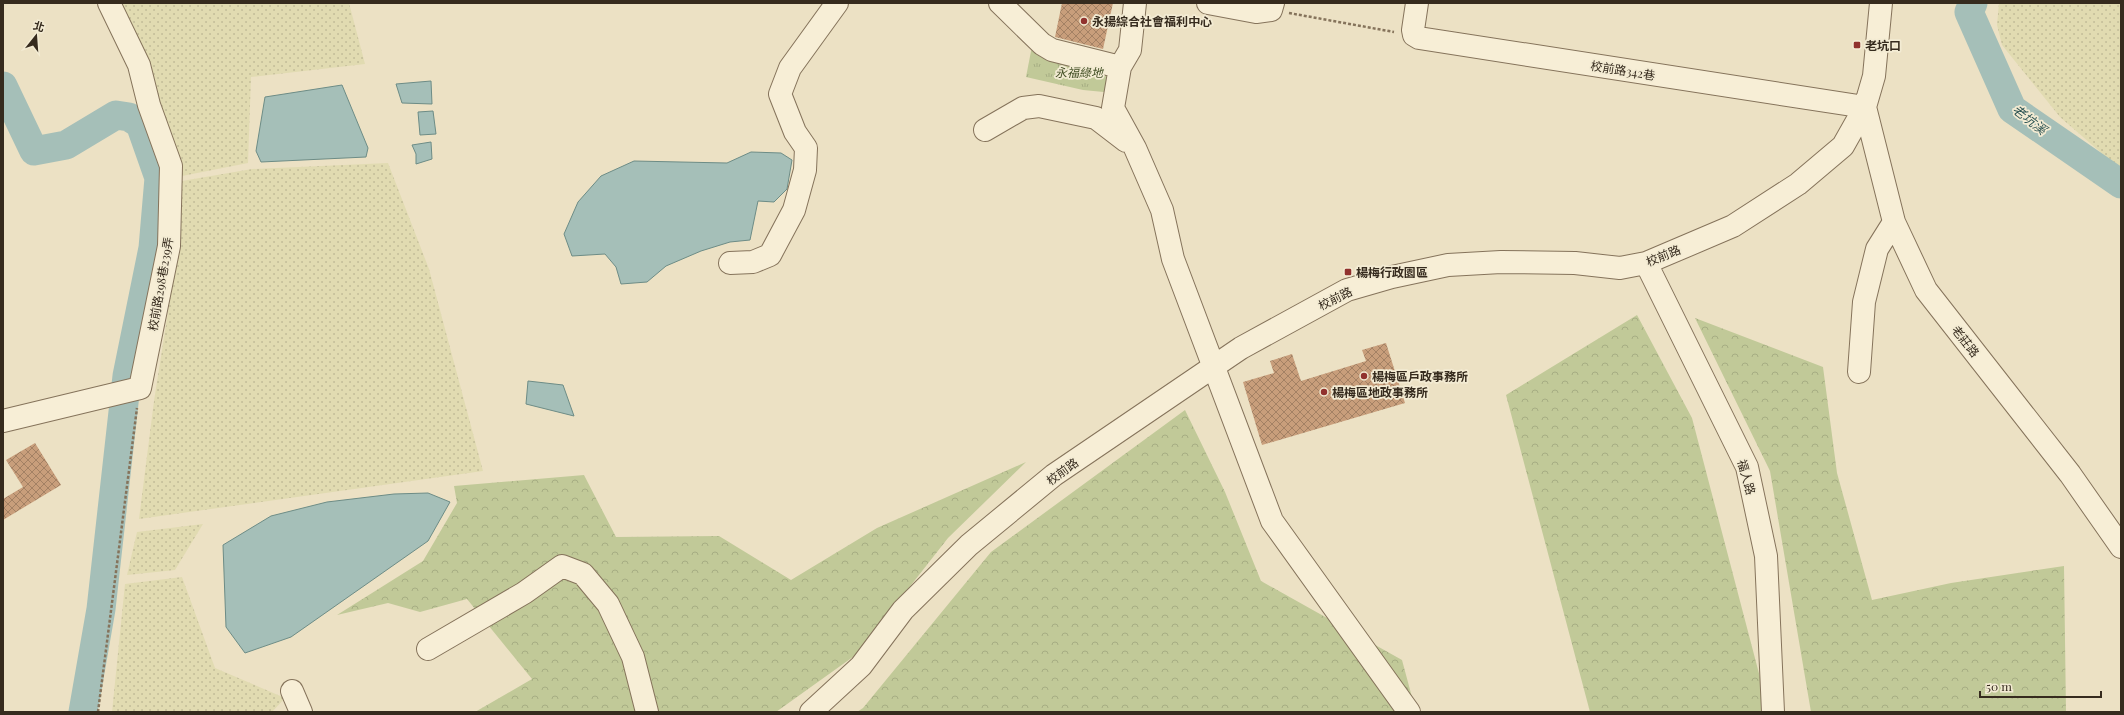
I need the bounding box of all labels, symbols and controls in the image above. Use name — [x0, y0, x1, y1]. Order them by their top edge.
place label: 永揚綜合社會福利中心 — [1092, 13, 1212, 29]
north arrow — [16, 16, 56, 56]
marker: 永揚綜合社會福利中心 — [1079, 16, 1089, 26]
text: 北 — [32, 17, 47, 35]
place label: 老坑口 — [1865, 37, 1901, 53]
marker: 老坑口 — [1852, 40, 1862, 50]
street label: 校前路342巷 — [1590, 57, 1656, 83]
park label: 永福綠地 — [1055, 64, 1104, 80]
water label: 老坑溪 — [2009, 100, 2052, 139]
street label: 校前路298巷239弄 — [144, 236, 176, 332]
street label: 校前路 — [1643, 241, 1683, 269]
place label: 楊梅行政園區 — [1356, 264, 1428, 280]
marker: 楊梅行政園區 — [1343, 267, 1353, 277]
street label: 校前路 — [1315, 283, 1355, 313]
street label: 老莊路 — [1949, 322, 1983, 360]
place label: 楊梅區戶政事務所 — [1372, 368, 1468, 384]
marker: 楊梅區戶政事務所 — [1359, 371, 1369, 381]
place label: 楊梅區地政事務所 — [1332, 384, 1428, 400]
marker: 楊梅區地政事務所 — [1319, 387, 1329, 397]
street label: 校前路 — [1043, 454, 1081, 488]
street label: 福人路 — [1734, 457, 1760, 497]
scale bar — [1980, 673, 2101, 699]
text: 50 m — [1986, 678, 2012, 694]

